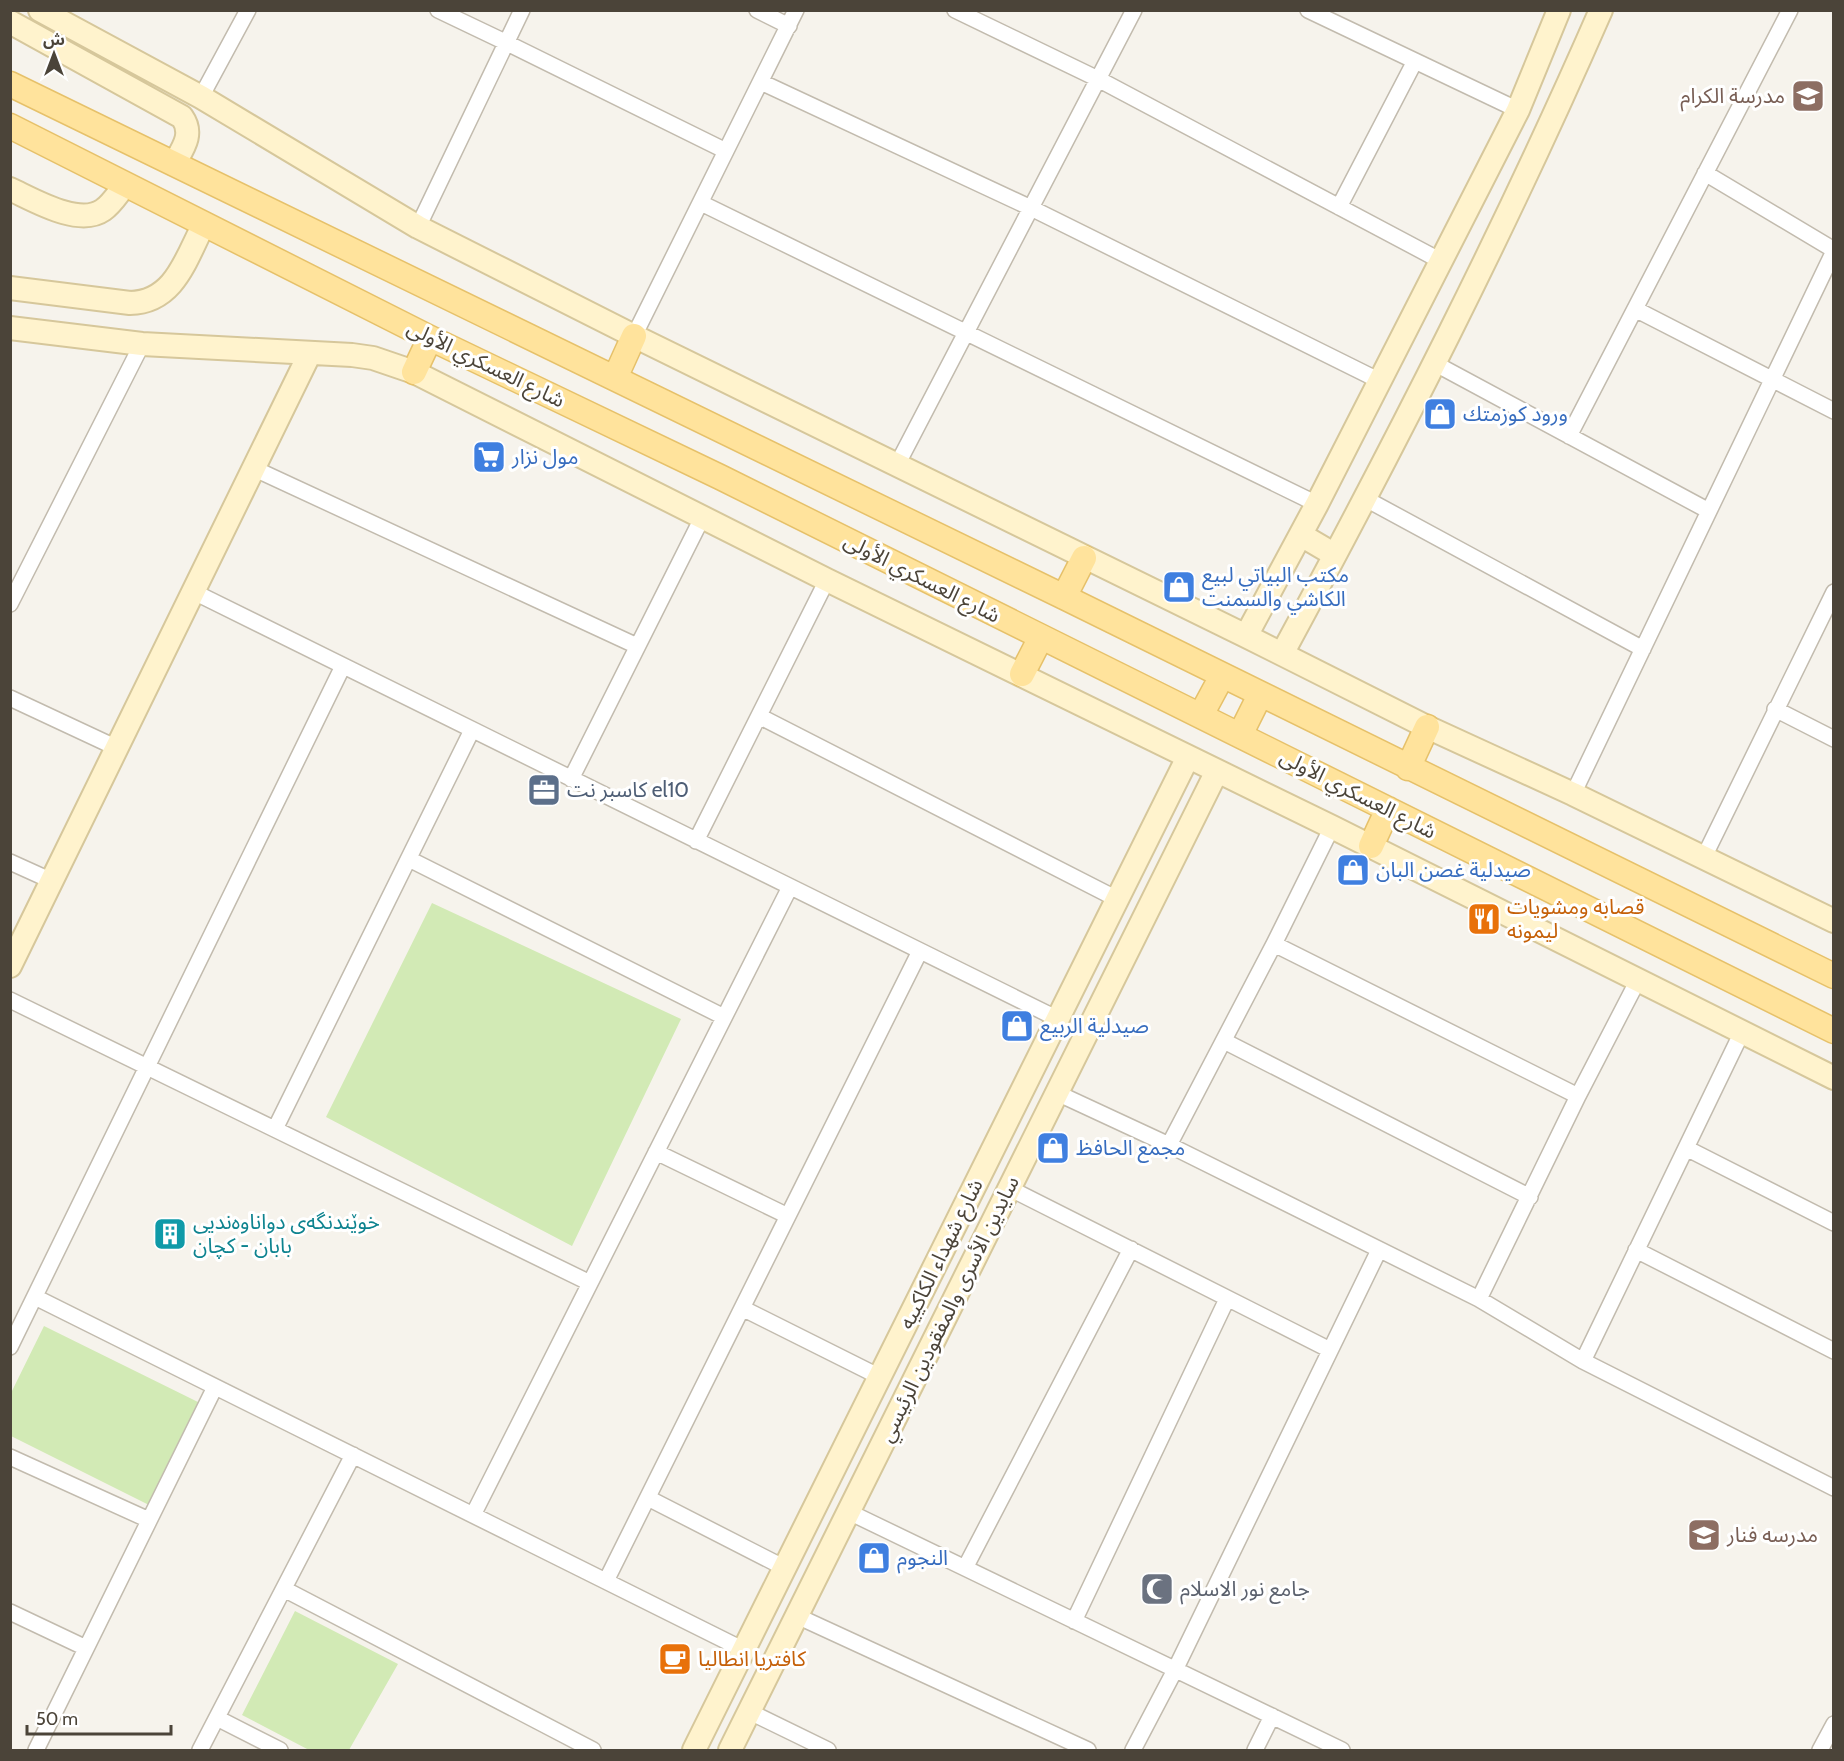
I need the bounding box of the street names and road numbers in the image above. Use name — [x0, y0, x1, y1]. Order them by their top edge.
street label: شارع العسكري الأولى — [402, 315, 569, 416]
street label: شارع العسكري الأولى — [838, 527, 1005, 631]
street label: شارع العسكري الأولى — [1274, 743, 1441, 847]
street label: سايدين الأسرى والمفقودين الرئيسي — [873, 1172, 1027, 1448]
street label: شارع شهداء الكاكييه — [893, 1175, 990, 1334]

